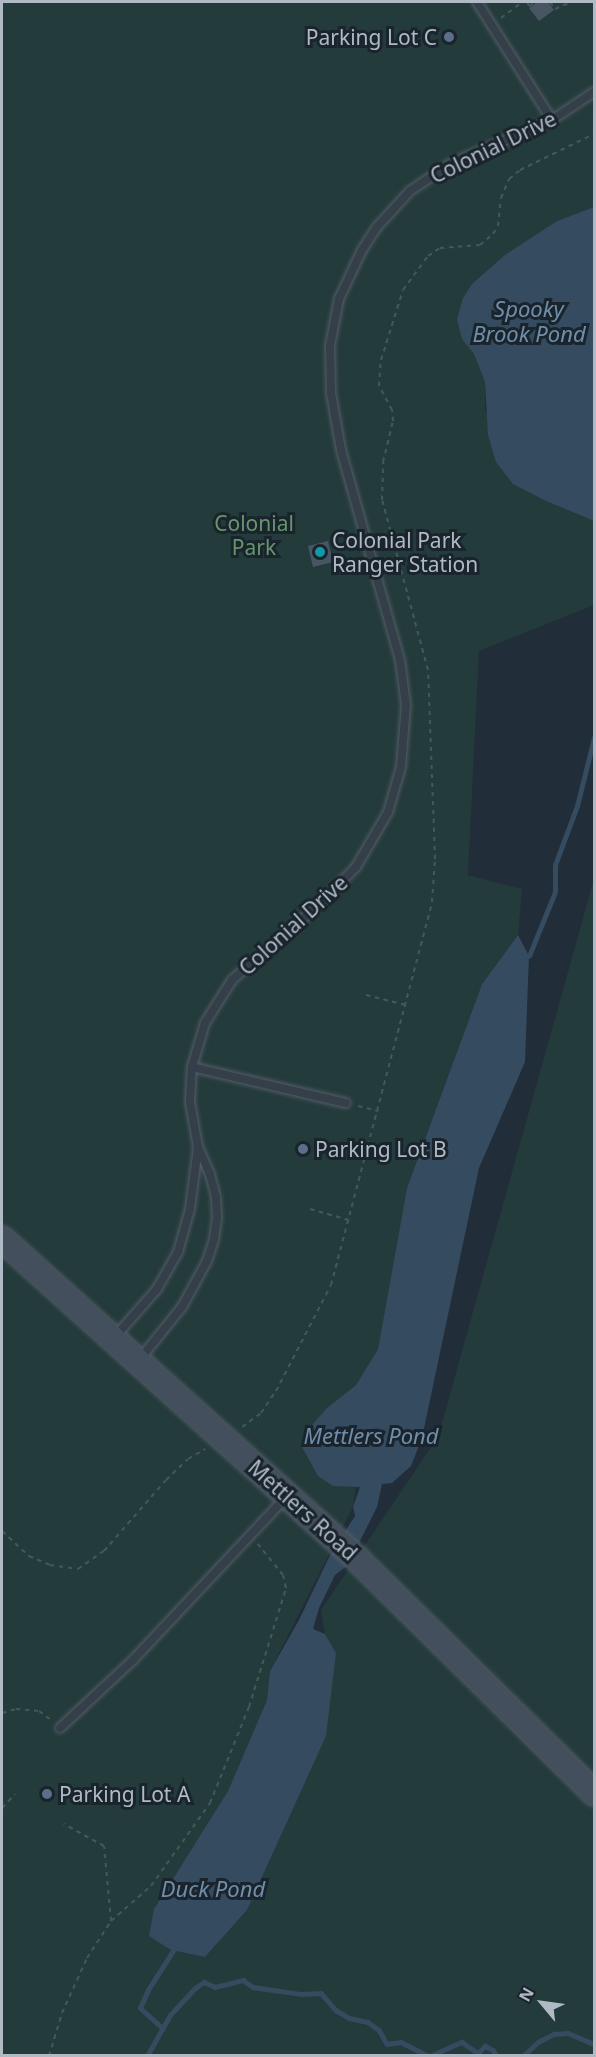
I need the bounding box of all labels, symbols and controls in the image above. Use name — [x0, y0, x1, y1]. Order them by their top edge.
place label: Parking Lot C — [306, 24, 437, 50]
marker: Parking Lot C — [442, 30, 456, 44]
street label: Colonial Drive — [426, 106, 560, 188]
water label: Spooky Brook Pond — [472, 295, 586, 346]
park label: Colonial Park — [214, 510, 294, 560]
place label: Colonial Park Ranger Station — [332, 527, 478, 577]
marker: Colonial Park Ranger Station — [313, 545, 327, 559]
street label: Colonial Drive — [234, 870, 352, 980]
place label: Parking Lot B — [315, 1136, 447, 1162]
marker: Parking Lot B — [296, 1142, 310, 1156]
water label: Mettlers Pond — [303, 1423, 439, 1449]
street label: Mettlers Road — [243, 1454, 363, 1566]
place label: Parking Lot A — [59, 1781, 190, 1807]
marker: Parking Lot A — [40, 1787, 54, 1801]
water label: Duck Pond — [161, 1876, 265, 1902]
north arrow — [512, 1973, 572, 2033]
text: N — [513, 1983, 539, 2005]

